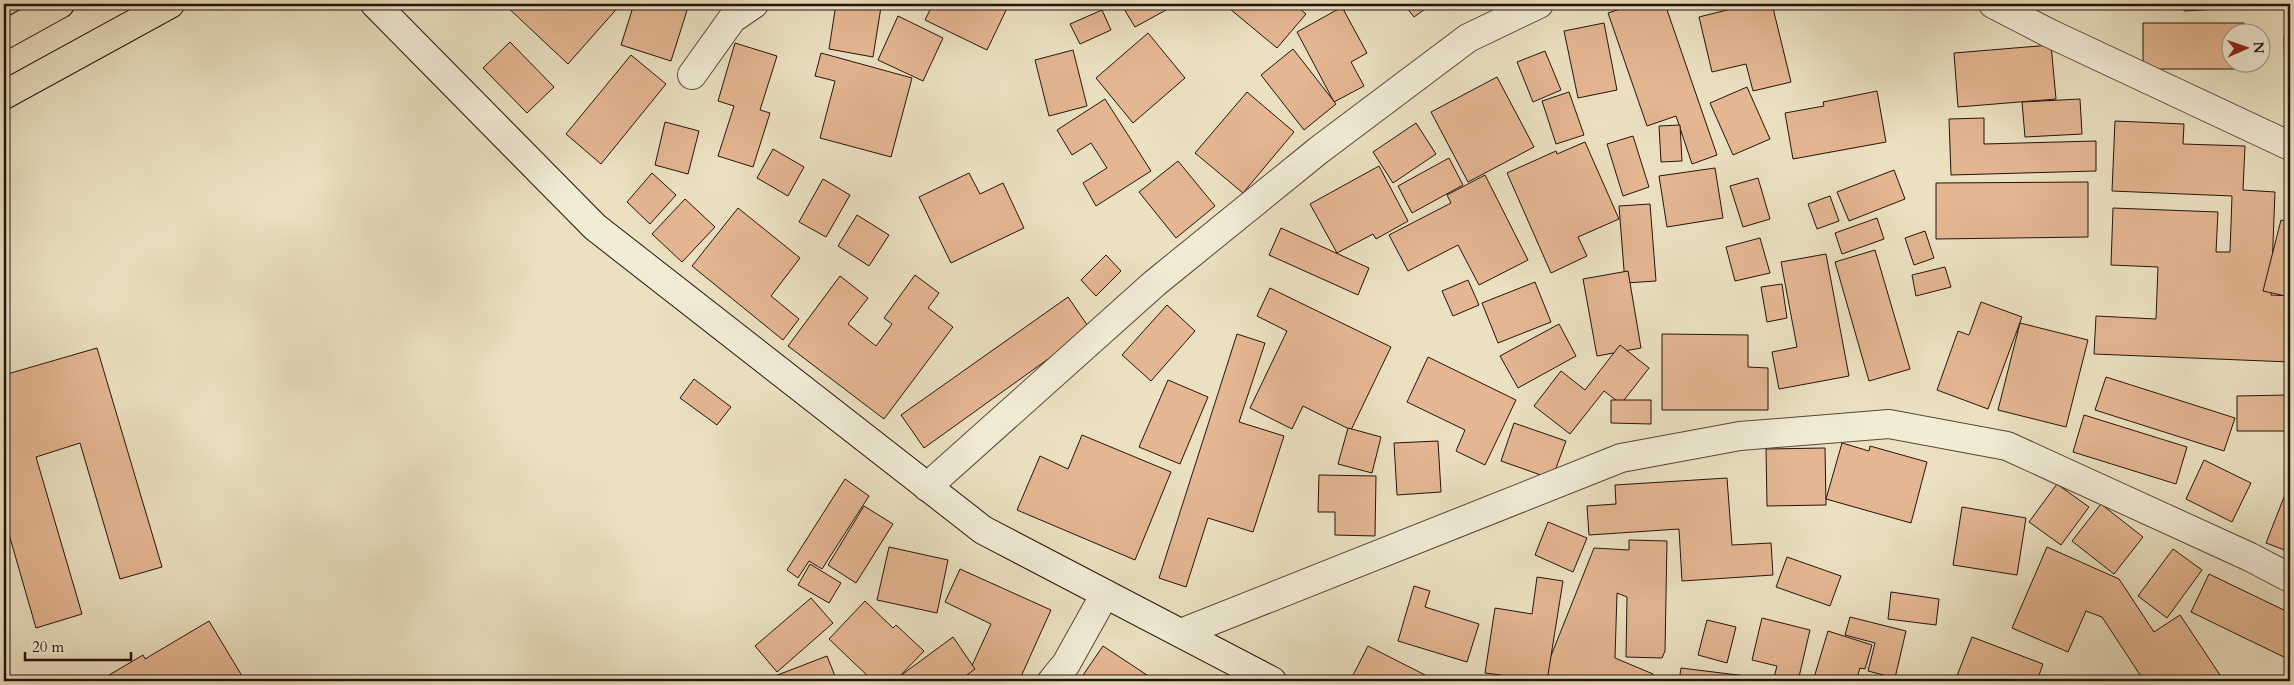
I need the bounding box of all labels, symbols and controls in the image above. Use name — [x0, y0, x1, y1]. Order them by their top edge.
north arrow — [2222, 22, 2272, 72]
text: N — [2249, 41, 2268, 54]
scale bar — [25, 630, 131, 662]
text: 20 m — [32, 637, 64, 657]

